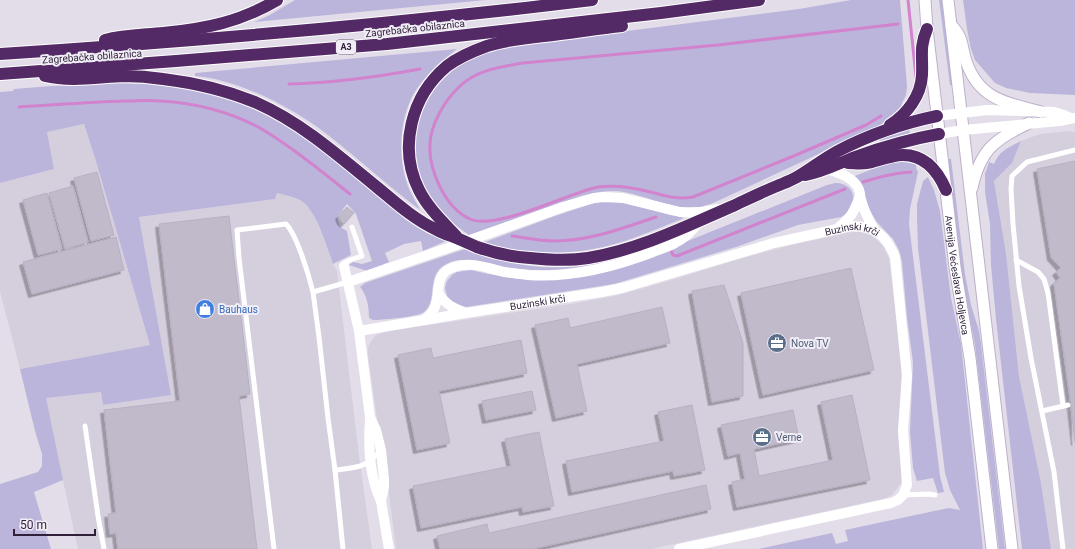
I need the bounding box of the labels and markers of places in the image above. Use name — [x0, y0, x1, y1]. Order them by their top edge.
shop icon: Bauhaus — [194, 298, 216, 320]
place label: Bauhaus — [219, 304, 258, 315]
office icon: Nova TV — [766, 332, 788, 354]
place label: Nova TV — [791, 338, 829, 349]
office icon: Verne — [751, 426, 773, 448]
place label: Verne — [776, 432, 802, 443]

